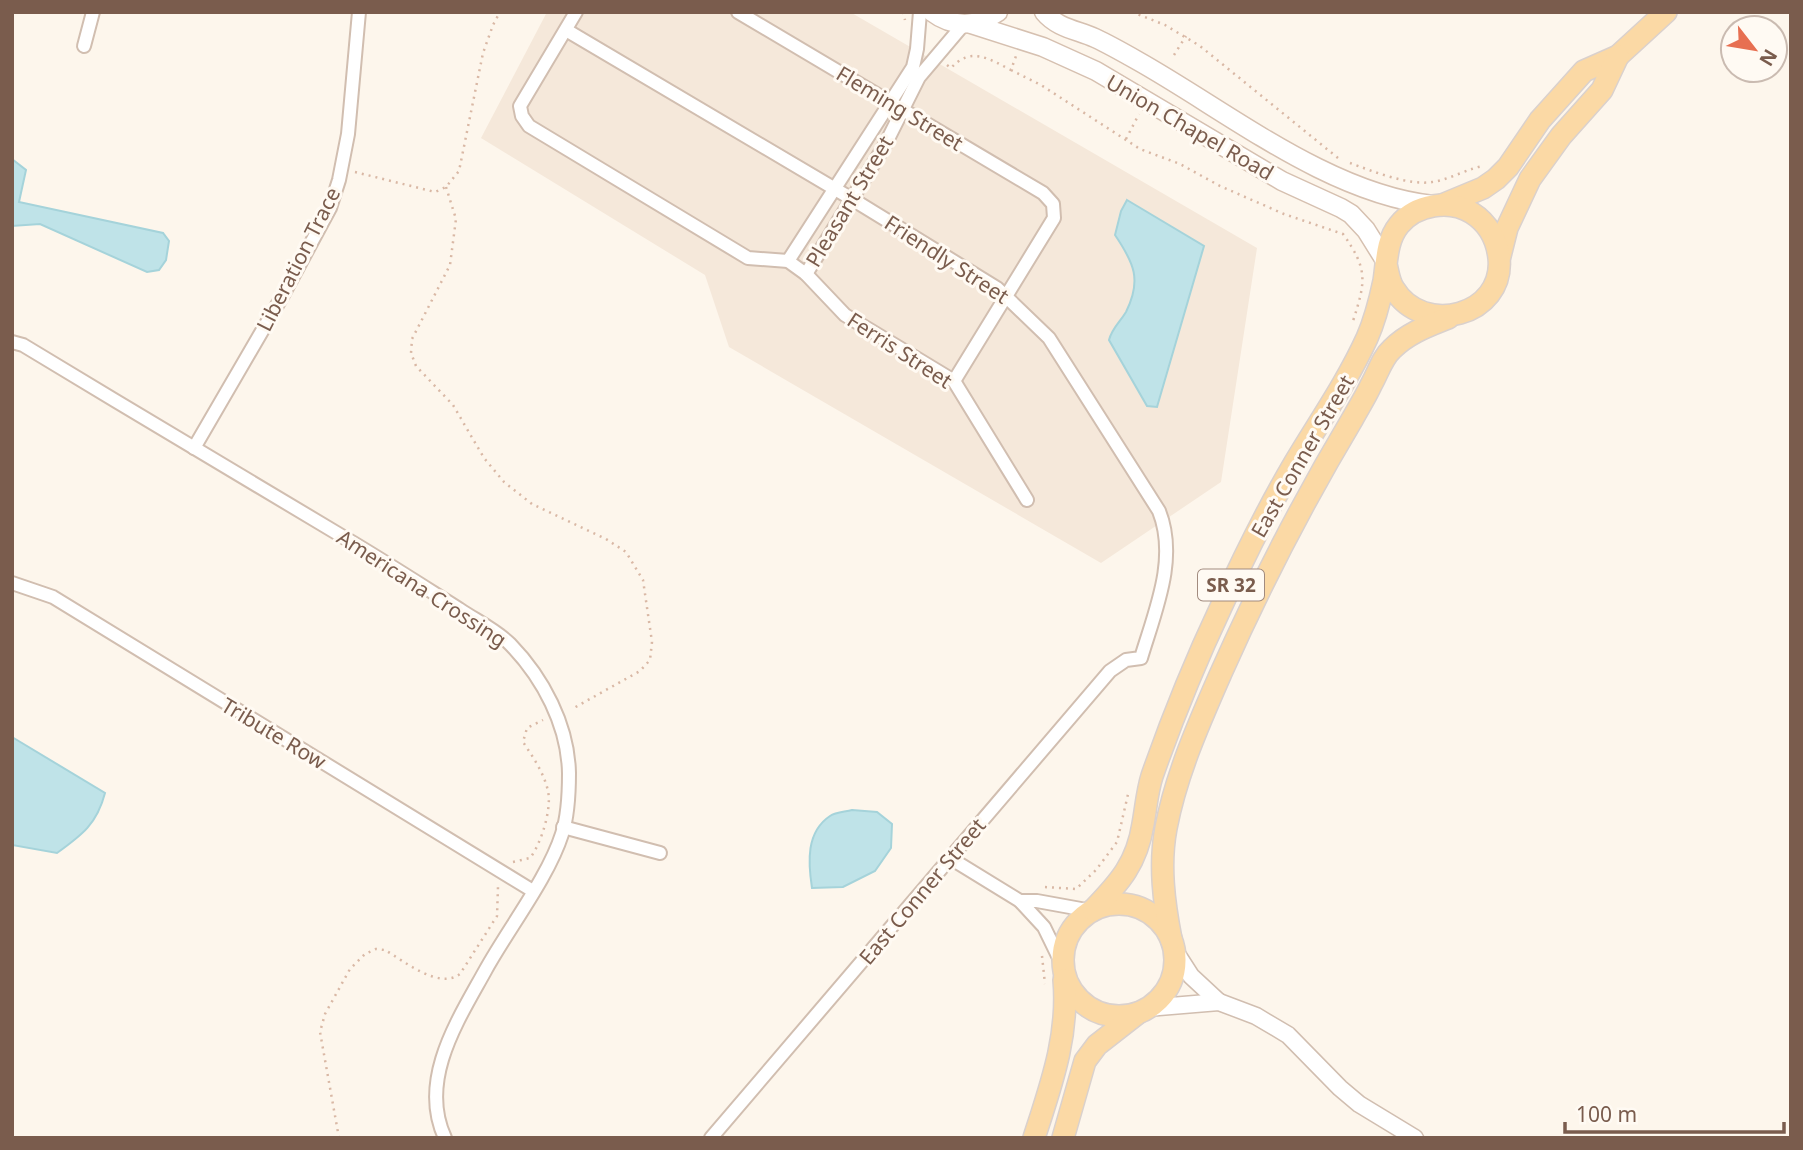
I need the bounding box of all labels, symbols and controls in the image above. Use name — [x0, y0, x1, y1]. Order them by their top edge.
north arrow — [1719, 14, 1789, 84]
text: N — [1753, 44, 1784, 71]
street label: Fleming Street — [831, 59, 969, 157]
street label: Union Chapel Road — [1101, 68, 1279, 186]
street label: Pleasant Street — [799, 130, 899, 272]
street label: Liberation Trace — [250, 182, 346, 336]
street label: Friendly Street — [879, 208, 1015, 310]
street label: Ferris Street — [842, 306, 958, 395]
street label: East Conner Street — [1244, 369, 1360, 542]
street label: Americana Crossing — [332, 523, 512, 653]
road number: SR 32 — [1198, 570, 1264, 600]
street label: Tribute Row — [216, 691, 332, 775]
street label: East Conner Street — [852, 812, 992, 970]
scale bar — [1565, 1090, 1784, 1134]
text: 100 m — [1576, 1100, 1637, 1128]

